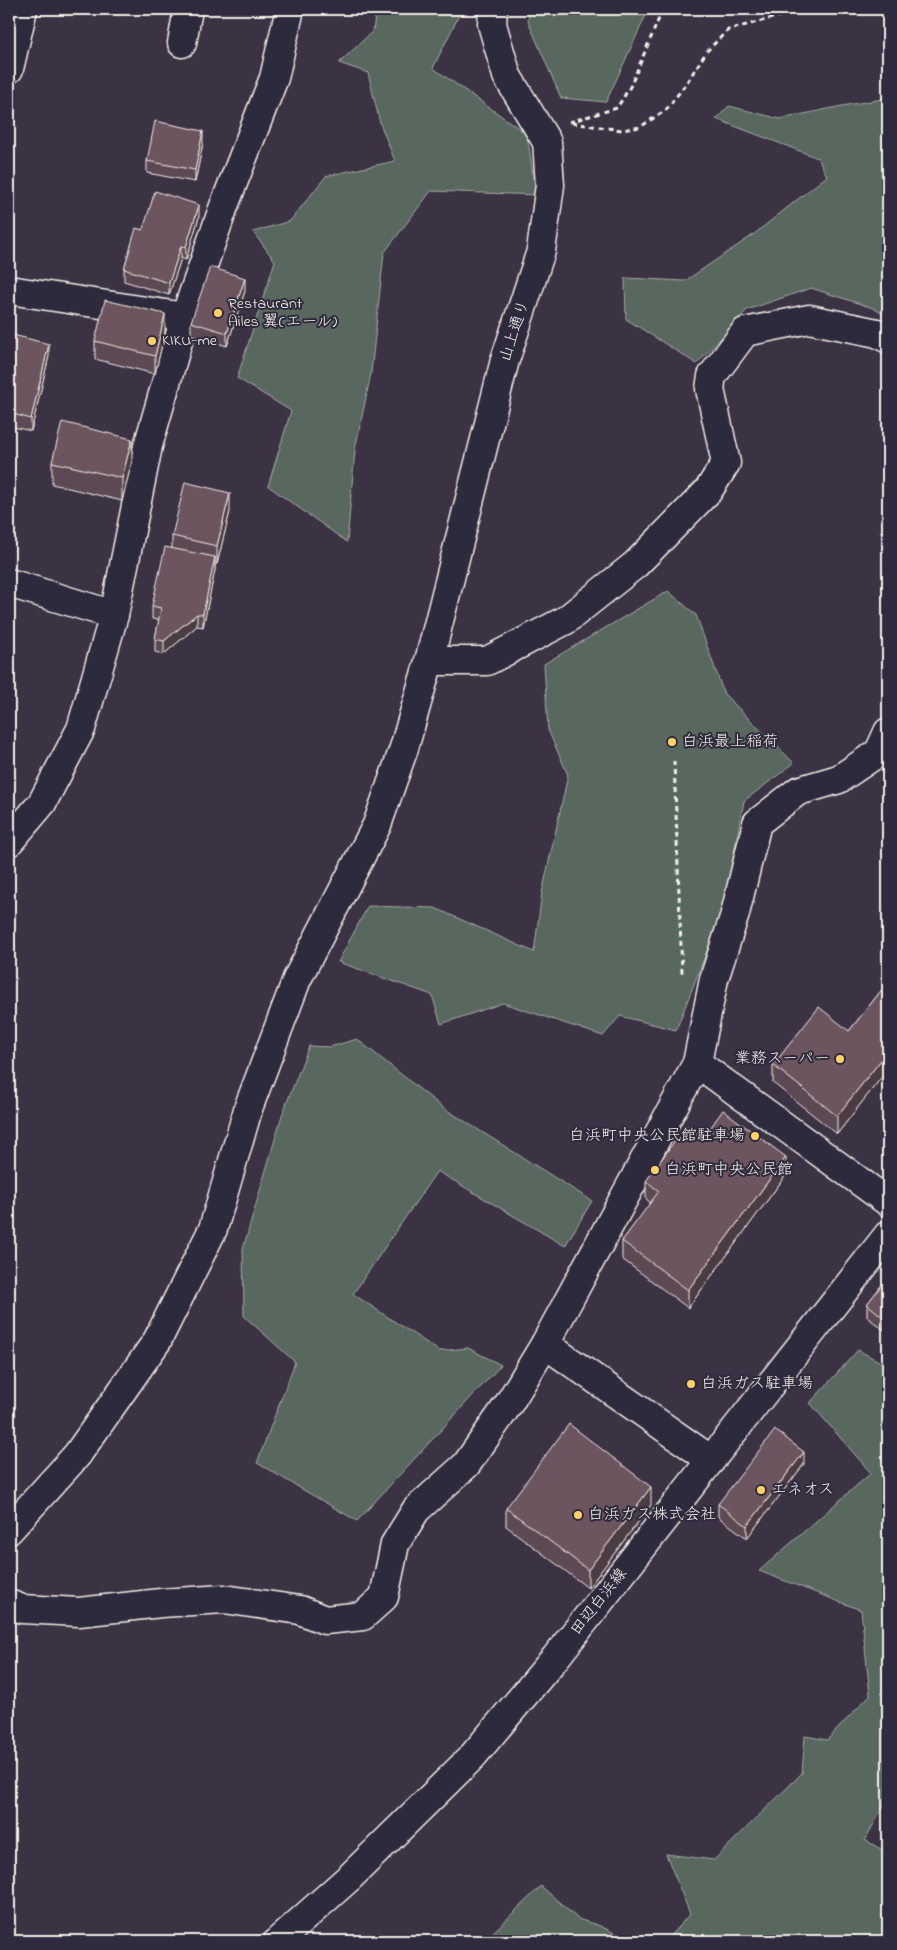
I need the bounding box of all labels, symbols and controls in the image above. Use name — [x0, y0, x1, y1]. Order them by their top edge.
place label: Restaurant Ailes 翼(エール) — [228, 292, 338, 334]
street label: 山上通り — [494, 297, 536, 365]
marker: Restaurant Ailes 翼(エール) — [212, 307, 224, 319]
place label: KIKU-me — [162, 329, 218, 353]
marker: KIKU-me — [146, 335, 158, 347]
place label: 白浜最上稲荷 — [682, 730, 778, 754]
marker: 白浜最上稲荷 — [666, 736, 678, 748]
place label: 業務スーパー — [735, 1047, 830, 1071]
marker: 業務スーパー — [834, 1053, 846, 1065]
place label: 白浜町中央公民館駐車場 — [569, 1124, 745, 1148]
marker: 白浜町中央公民館駐車場 — [749, 1130, 761, 1142]
place label: 白浜町中央公民館 — [665, 1158, 793, 1182]
marker: 白浜町中央公民館 — [649, 1164, 661, 1176]
place label: 白浜ガス駐車場 — [701, 1372, 813, 1396]
marker: 白浜ガス駐車場 — [685, 1378, 697, 1390]
place label: エネオス — [771, 1478, 834, 1502]
marker: エネオス — [755, 1484, 767, 1496]
place label: 白浜ガス株式会社 — [588, 1503, 716, 1527]
marker: 白浜ガス株式会社 — [572, 1509, 584, 1521]
street label: 田辺白浜線 — [565, 1563, 633, 1641]

